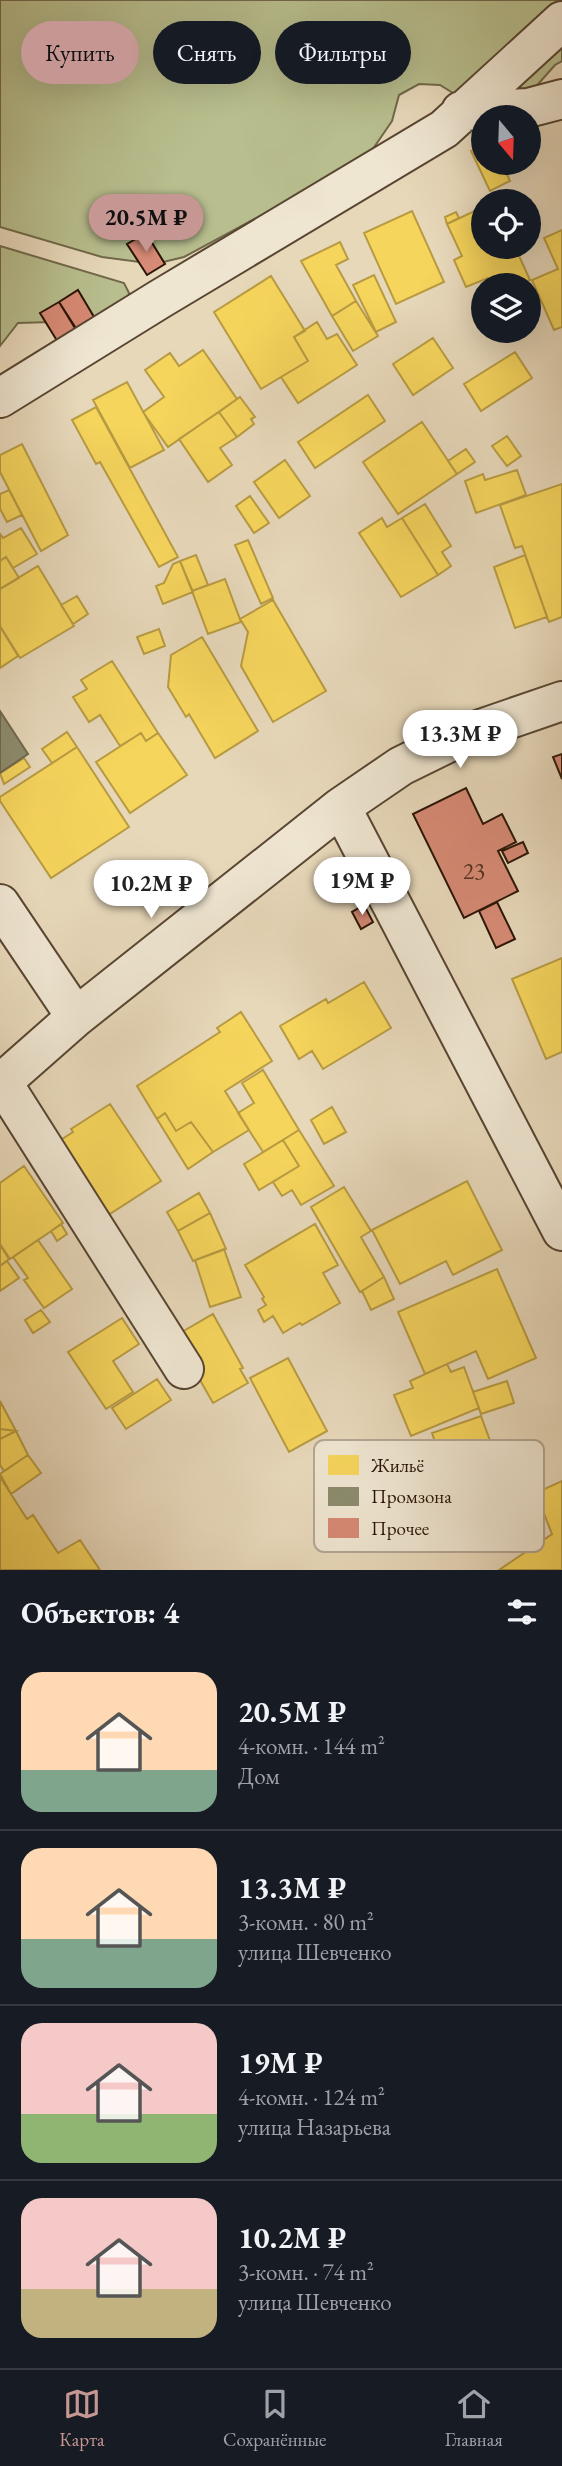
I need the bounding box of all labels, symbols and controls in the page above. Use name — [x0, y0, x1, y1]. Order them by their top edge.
chip: Купить — [21, 21, 139, 84]
chip: Снять — [153, 21, 261, 84]
chip: Фильтры — [275, 21, 411, 84]
north arrow — [471, 105, 541, 175]
map controls — [471, 105, 541, 343]
button: locate — [471, 189, 541, 259]
pin: 20.5M ₽ — [81, 194, 211, 254]
text: 20.5M ₽ — [105, 202, 187, 232]
button: layers — [471, 273, 541, 343]
pin: 13.3M ₽ — [395, 710, 525, 770]
text: 13.3M ₽ — [419, 718, 501, 748]
house number: 23 — [463, 856, 485, 886]
pin: 19M ₽ — [313, 858, 411, 917]
pin: 10.2M ₽ — [86, 860, 216, 920]
text: 19M ₽ — [329, 865, 395, 895]
text: 10.2M ₽ — [110, 868, 192, 898]
legend — [314, 1440, 544, 1552]
text: Жильё — [370, 1453, 424, 1478]
text: Промзона — [371, 1484, 452, 1509]
text: Прочее — [371, 1516, 429, 1541]
text: Объектов: 4 — [21, 1593, 179, 1632]
icon: filters — [503, 1593, 541, 1631]
text: 20.5M ₽ — [238, 1692, 346, 1731]
icon: home — [77, 1700, 161, 1784]
text: 4-комн. · 144 m² — [238, 1731, 385, 1761]
text: Дом — [238, 1761, 280, 1791]
text: 13.3M ₽ — [238, 1868, 346, 1907]
icon: home — [77, 1876, 161, 1960]
text: 3-комн. · 80 m² — [238, 1907, 374, 1937]
text: улица Шевченко — [238, 1937, 392, 1967]
text: 19M ₽ — [238, 2043, 323, 2082]
icon: home — [77, 2051, 161, 2135]
text: 4-комн. · 124 m² — [238, 2082, 385, 2112]
text: улица Назарьева — [238, 2112, 391, 2142]
text: 10.2M ₽ — [238, 2218, 346, 2257]
icon: home — [77, 2226, 161, 2310]
text: 3-комн. · 74 m² — [238, 2257, 374, 2287]
text: улица Шевченко — [238, 2287, 392, 2317]
tab: Карта — [59, 2385, 105, 2452]
tab: Сохранённые — [223, 2385, 327, 2452]
tab: Главная — [445, 2385, 503, 2452]

